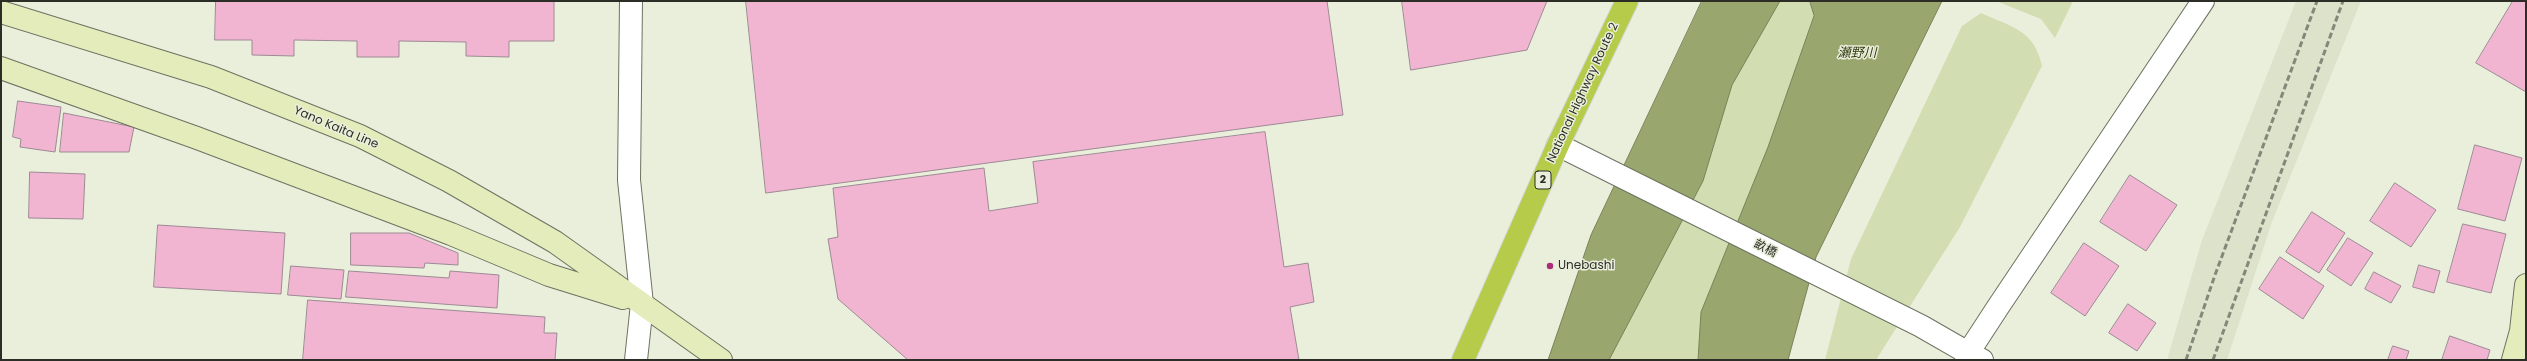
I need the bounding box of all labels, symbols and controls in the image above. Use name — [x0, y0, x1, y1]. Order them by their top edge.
street label: National Highway Route 2 — [1544, 21, 1622, 165]
water label: 瀬野川 — [1838, 46, 1876, 62]
street label: Yano Kaita Line — [291, 104, 381, 152]
road number: 2 — [1535, 171, 1551, 189]
street label: 畝橋 — [1751, 237, 1779, 261]
place label: Unebashi — [1558, 259, 1614, 273]
marker: Unebashi — [1545, 261, 1555, 271]

